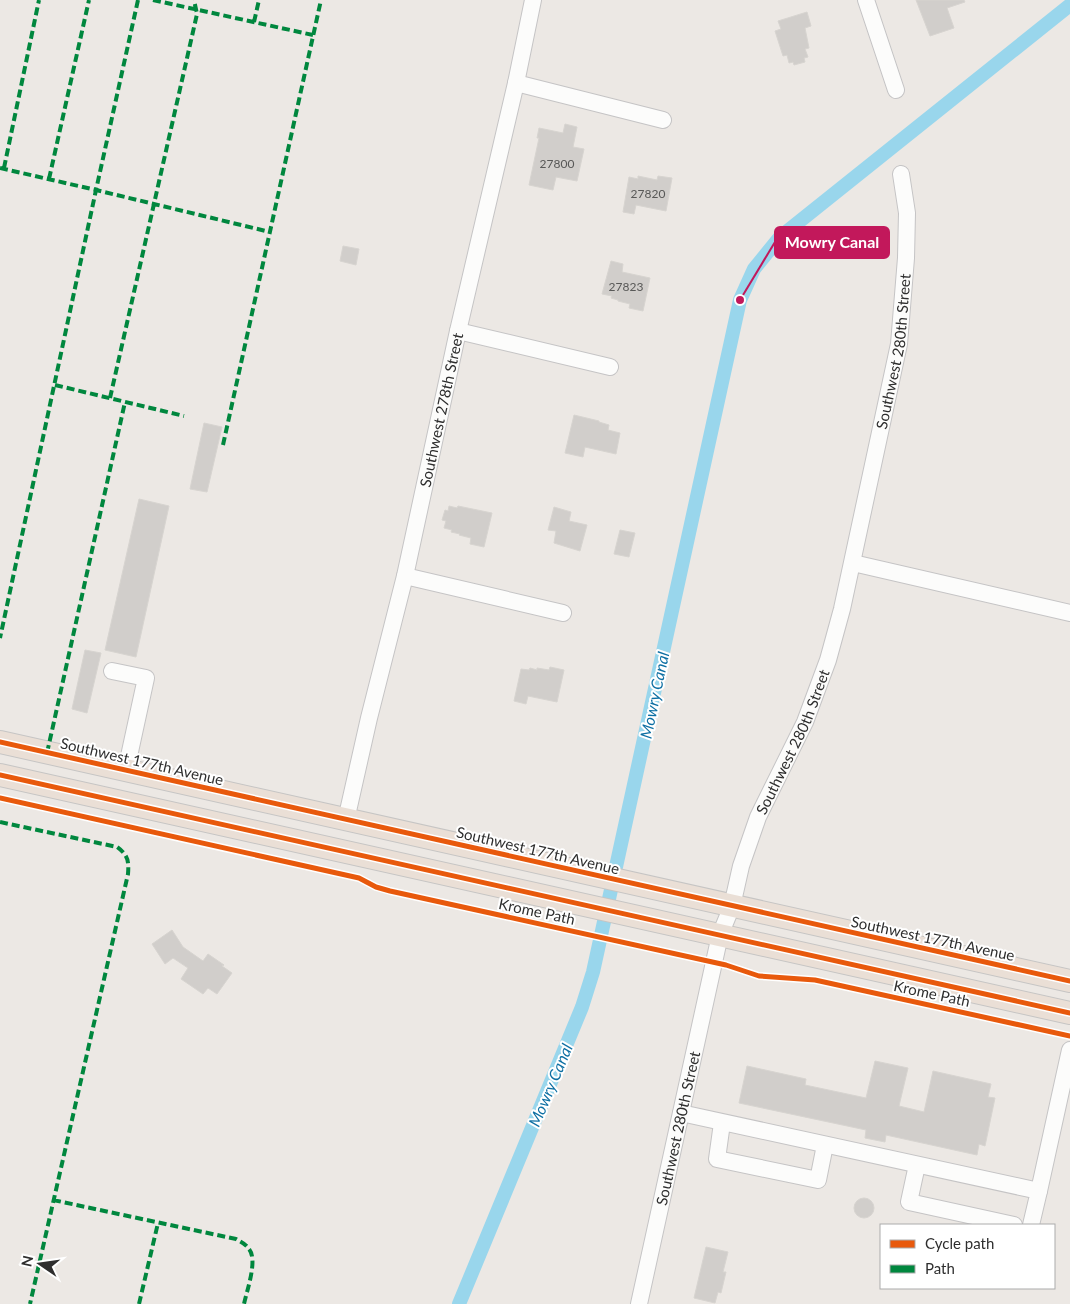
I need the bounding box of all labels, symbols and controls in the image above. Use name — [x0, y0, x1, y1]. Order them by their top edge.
house number: 27800 — [540, 156, 574, 171]
house number: 27820 — [631, 186, 665, 201]
callout: Mowry Canal — [775, 227, 889, 258]
text: Mowry Canal — [785, 232, 879, 251]
street label: Southwest 280th Street — [872, 272, 914, 431]
house number: 27823 — [609, 279, 643, 294]
street label: Southwest 278th Street — [416, 331, 466, 489]
water label: Mowry Canal — [636, 650, 673, 740]
street label: Southwest 280th Street — [752, 666, 833, 817]
street label: Southwest 177th Avenue — [59, 733, 225, 789]
street label: Southwest 177th Avenue — [455, 822, 621, 878]
street label: Krome Path — [497, 894, 577, 928]
street label: Southwest 177th Avenue — [850, 912, 1017, 964]
street label: Krome Path — [892, 976, 972, 1010]
water label: Mowry Canal — [524, 1040, 576, 1129]
street label: Southwest 280th Street — [652, 1049, 703, 1207]
legend — [880, 1224, 1055, 1289]
text: Cycle path — [925, 1234, 994, 1252]
north arrow — [15, 1239, 65, 1289]
text: N — [17, 1254, 36, 1268]
text: Path — [925, 1259, 955, 1277]

